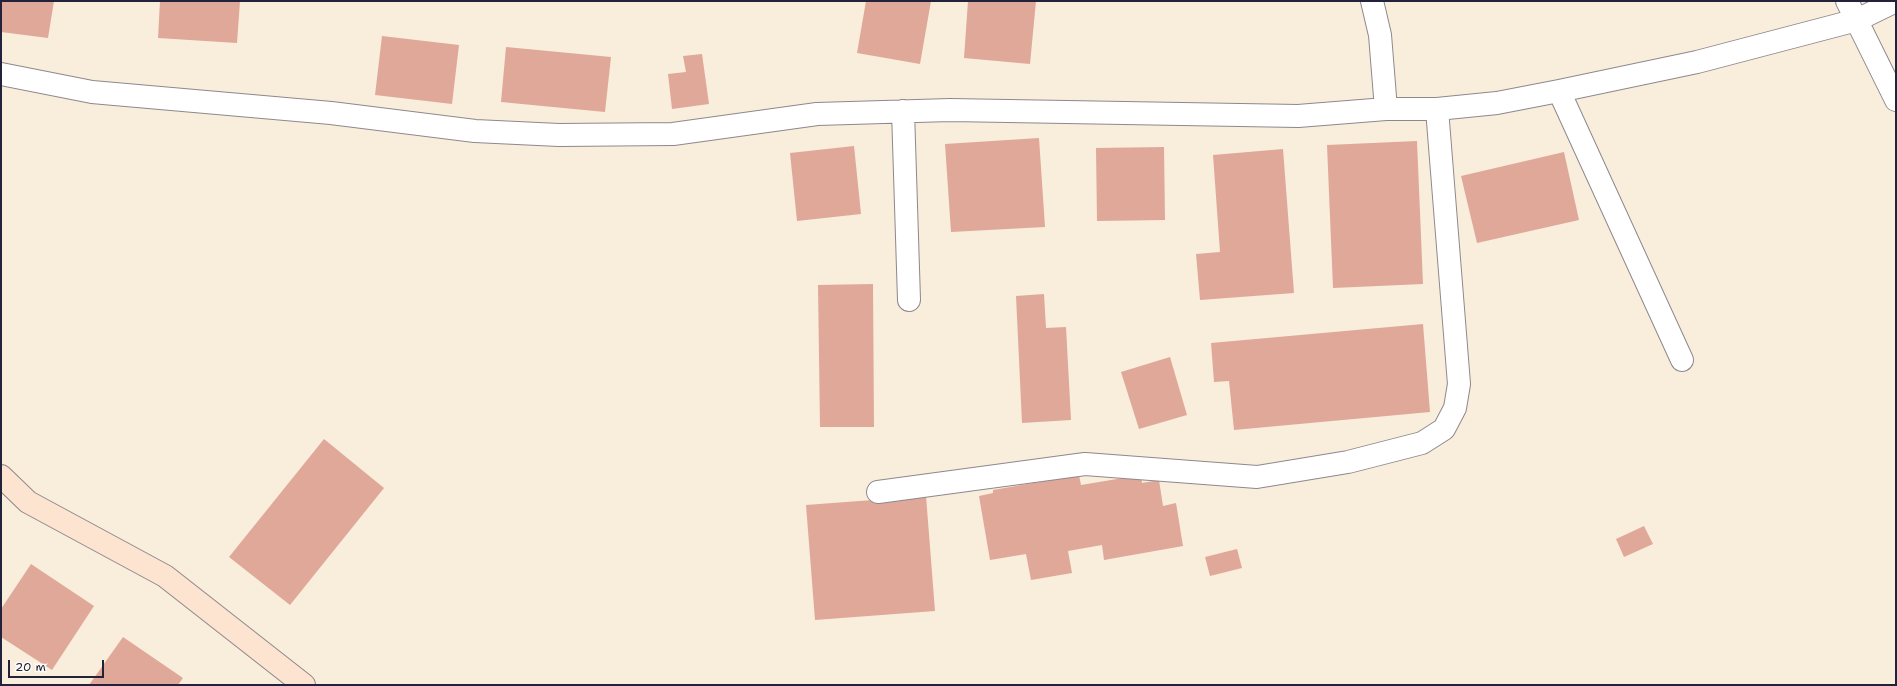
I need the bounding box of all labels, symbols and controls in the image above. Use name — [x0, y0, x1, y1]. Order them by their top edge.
scale bar — [10, 652, 106, 678]
text: 20 m — [15, 659, 46, 675]

